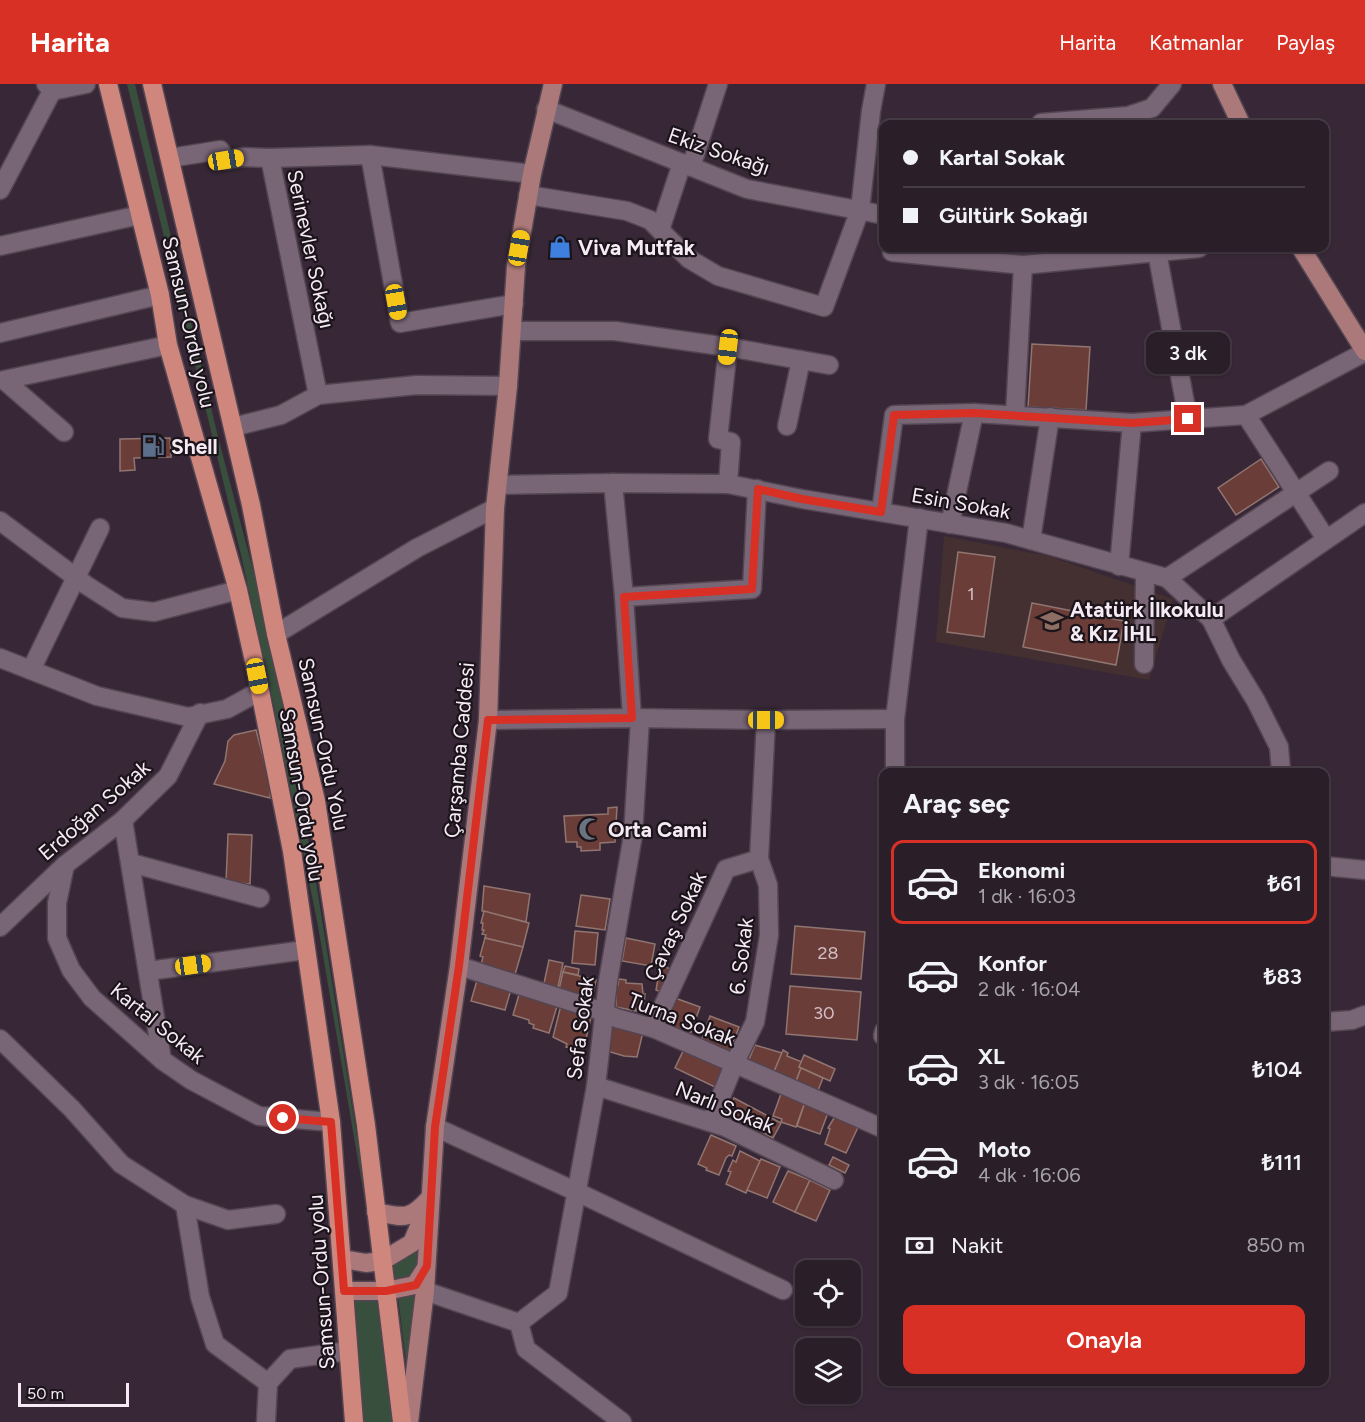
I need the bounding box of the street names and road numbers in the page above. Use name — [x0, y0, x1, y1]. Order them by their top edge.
street label: Ekiz Sokağı — [665, 122, 773, 180]
street label: Serinevler Sokağı — [282, 167, 340, 331]
street label: Samsun-Ordu yolu — [157, 234, 221, 410]
street label: Esin Sokak — [910, 482, 1013, 524]
street label: Samsun-Ordu Yolu — [293, 655, 355, 833]
street label: Çarşamba Caddesi — [439, 661, 479, 839]
street label: Samsun-Ordu yolu — [274, 706, 330, 884]
street label: Erdoğan Sokak — [33, 754, 156, 865]
street label: Çavaş Sokak — [639, 866, 712, 985]
street label: 6. Sokak — [724, 915, 758, 996]
street label: Sefa Sokak — [561, 974, 599, 1081]
street label: Kartal Sokak — [106, 977, 211, 1069]
street label: Turna Sokak — [625, 987, 740, 1051]
street label: Narlı Sokak — [672, 1076, 779, 1138]
street label: Samsun-Ordu yolu — [302, 1194, 340, 1370]

